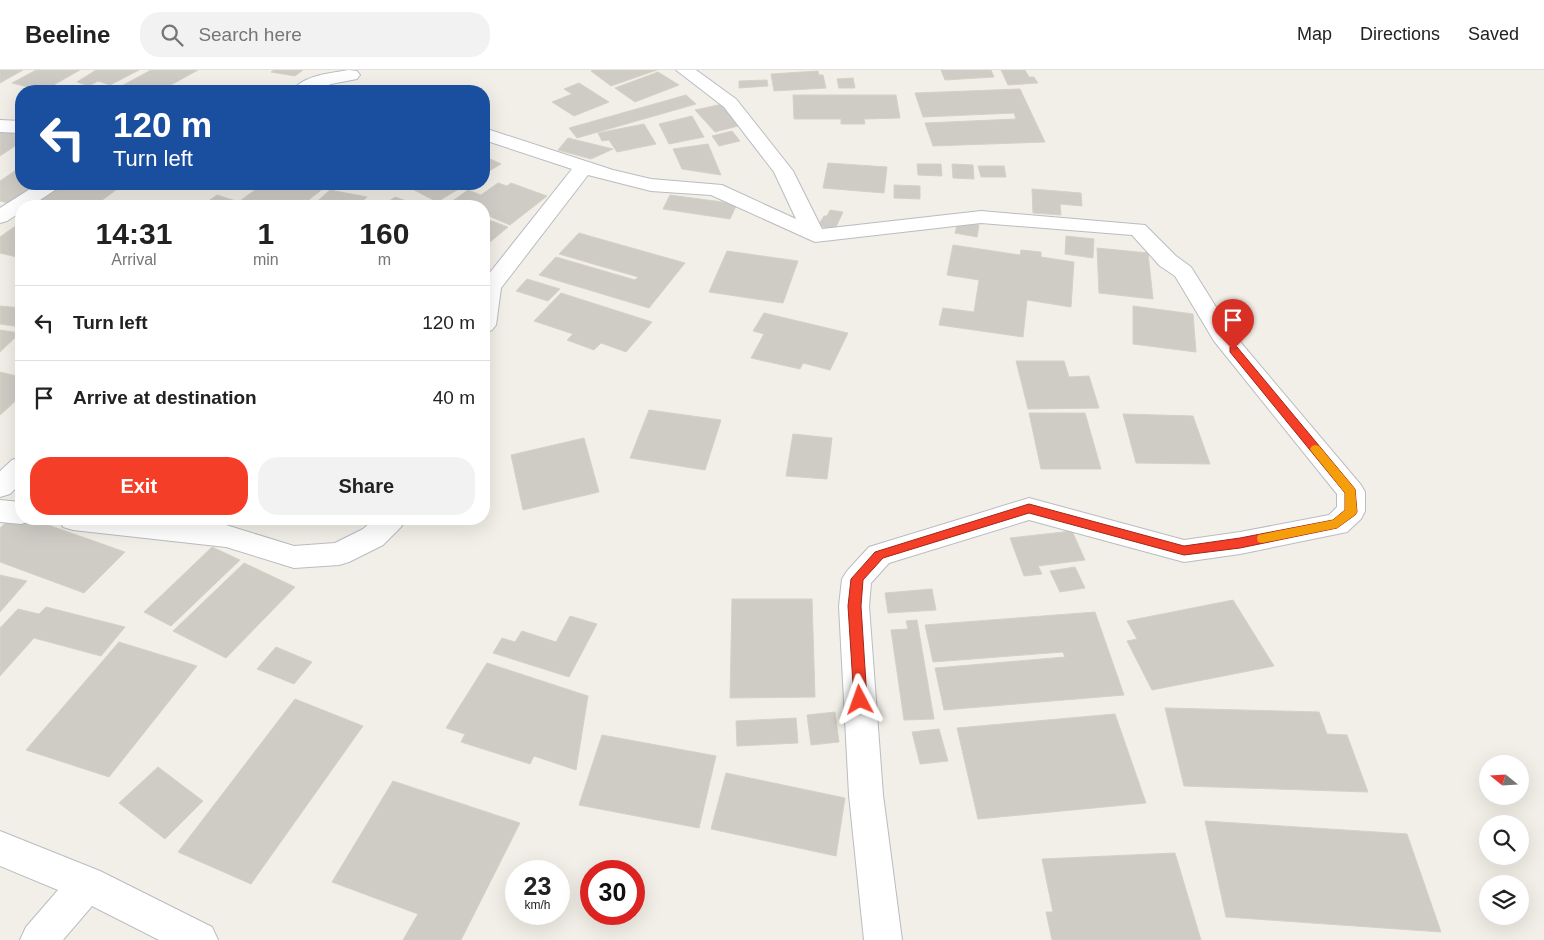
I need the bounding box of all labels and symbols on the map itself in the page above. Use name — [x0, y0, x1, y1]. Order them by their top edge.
pin — [1212, 299, 1254, 350]
position arrow — [833, 673, 885, 725]
north arrow — [1479, 755, 1529, 805]
speed limit sign: 30 — [580, 860, 645, 925]

